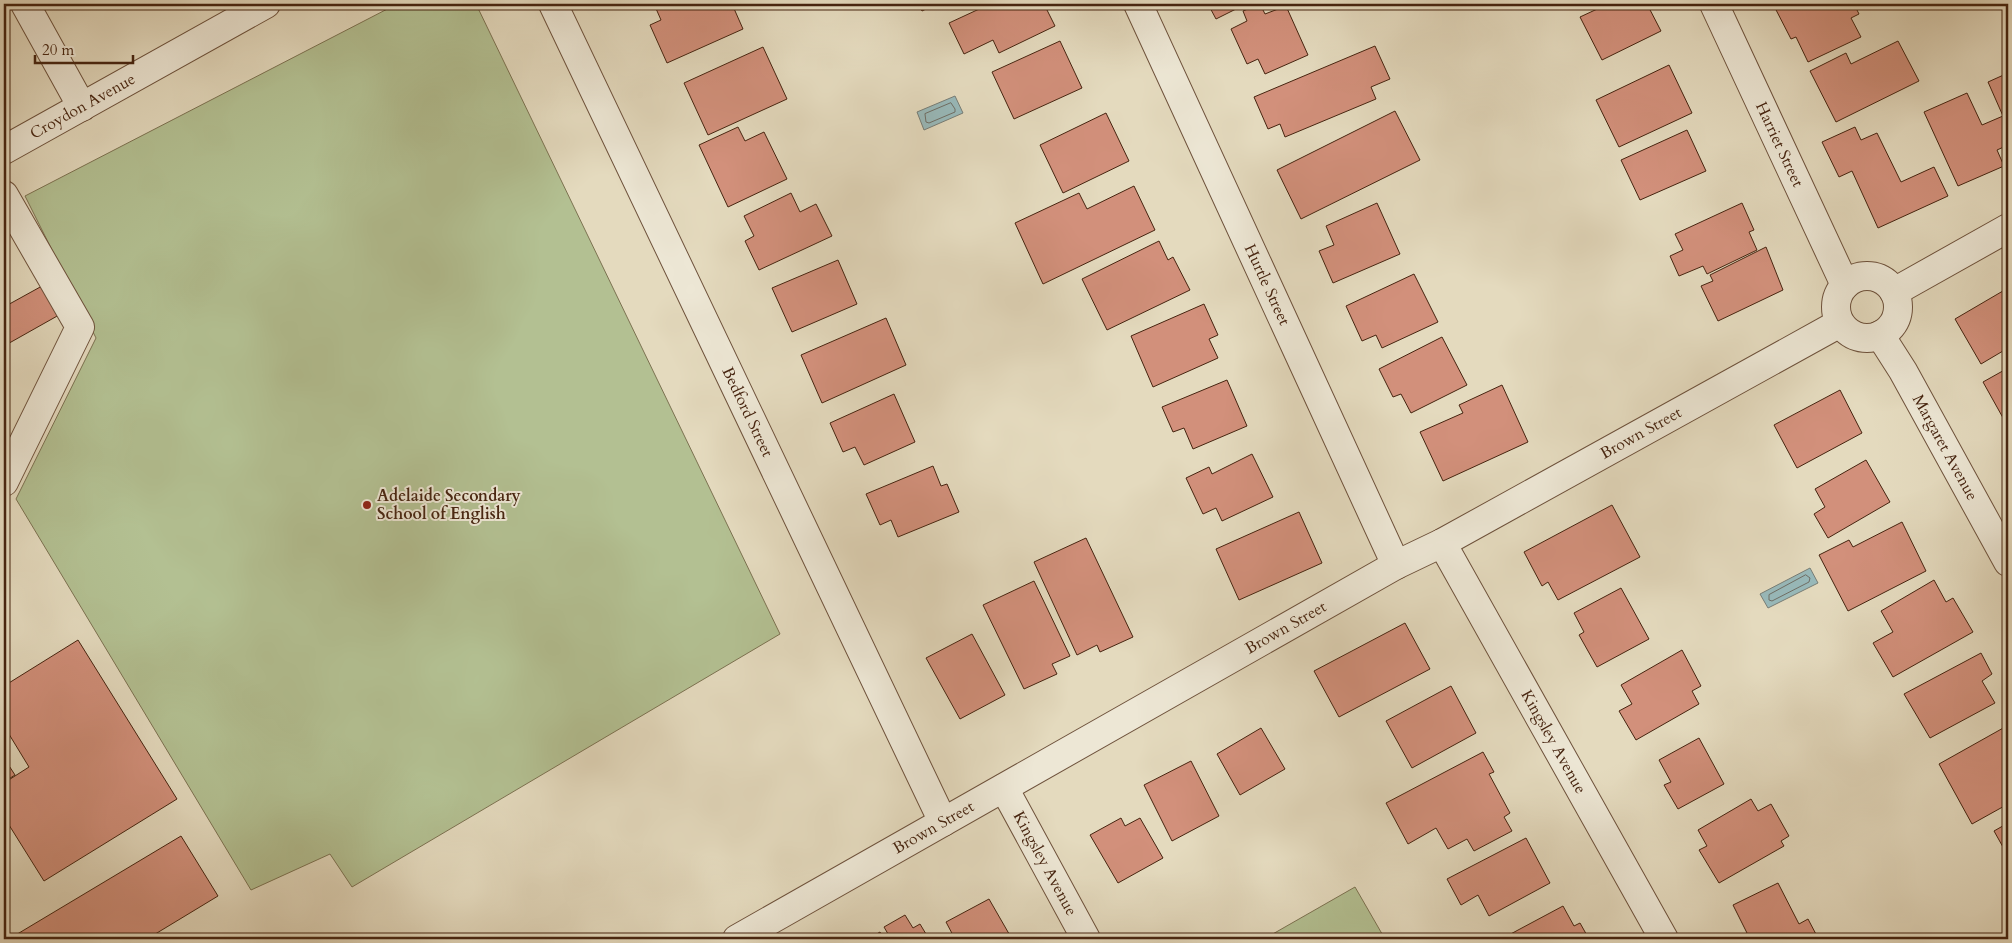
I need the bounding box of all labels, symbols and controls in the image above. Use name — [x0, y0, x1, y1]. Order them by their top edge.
scale bar — [35, 32, 132, 64]
text: 20 m — [42, 40, 74, 60]
street label: Croydon Avenue — [26, 68, 139, 144]
street label: Harriet Street — [1750, 98, 1809, 191]
street label: Hurtle Street — [1239, 241, 1295, 329]
street label: Bedford Street — [717, 363, 778, 461]
street label: Margaret Avenue — [1907, 390, 1983, 505]
street label: Brown Street — [1596, 402, 1686, 464]
place label: Adelaide Secondary School of English — [377, 485, 521, 525]
marker: Adelaide Secondary School of English — [361, 499, 373, 511]
street label: Brown Street — [1241, 596, 1330, 659]
street label: Kingsley Avenue — [1516, 686, 1591, 798]
street label: Brown Street — [889, 796, 978, 859]
street label: Kingsley Avenue — [1008, 807, 1082, 920]

